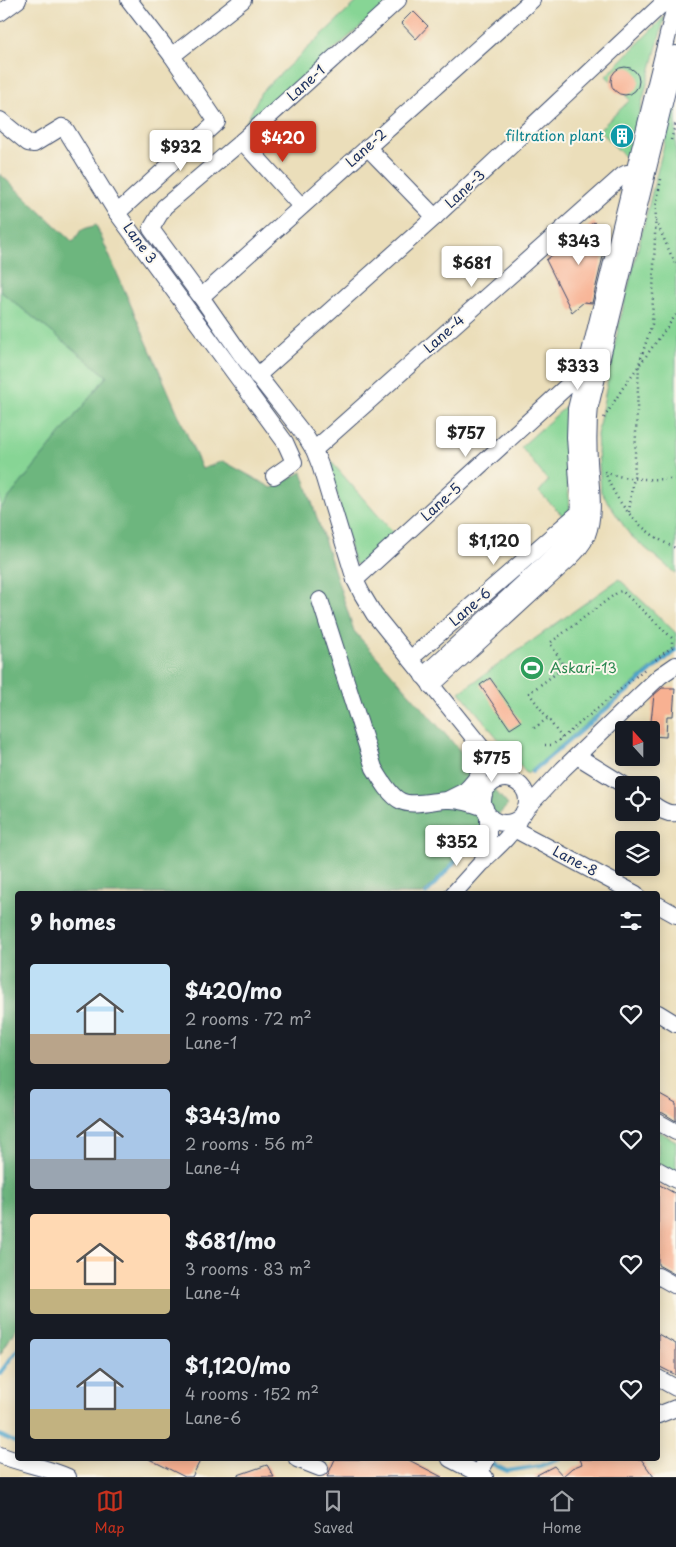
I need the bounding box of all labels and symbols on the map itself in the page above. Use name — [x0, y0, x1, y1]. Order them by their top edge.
street label: Lane-1 — [282, 60, 330, 106]
pin: $420 — [253, 120, 313, 163]
street label: Lane-2 — [341, 123, 391, 172]
building icon: filtration plant — [609, 123, 635, 149]
place label: filtration plant — [506, 125, 604, 146]
pin: $932 — [151, 130, 211, 172]
street label: Lane-3 — [440, 165, 489, 213]
street label: Lane 3 — [118, 218, 162, 268]
pin: $343 — [549, 224, 609, 266]
pin: $681 — [442, 246, 502, 288]
street label: Lane-4 — [419, 310, 469, 358]
pin: $333 — [548, 348, 608, 391]
pin: $757 — [436, 416, 496, 458]
street label: Lane-5 — [416, 478, 466, 526]
pin: $1,120 — [453, 524, 535, 566]
street label: Lane-6 — [444, 582, 495, 631]
sports icon: Askari-13 — [519, 655, 545, 681]
place label: Askari-13 — [550, 657, 617, 678]
north arrow — [615, 721, 660, 766]
pin: $775 — [462, 740, 522, 783]
pin: $352 — [427, 824, 487, 867]
street label: Lane-8 — [549, 840, 601, 881]

